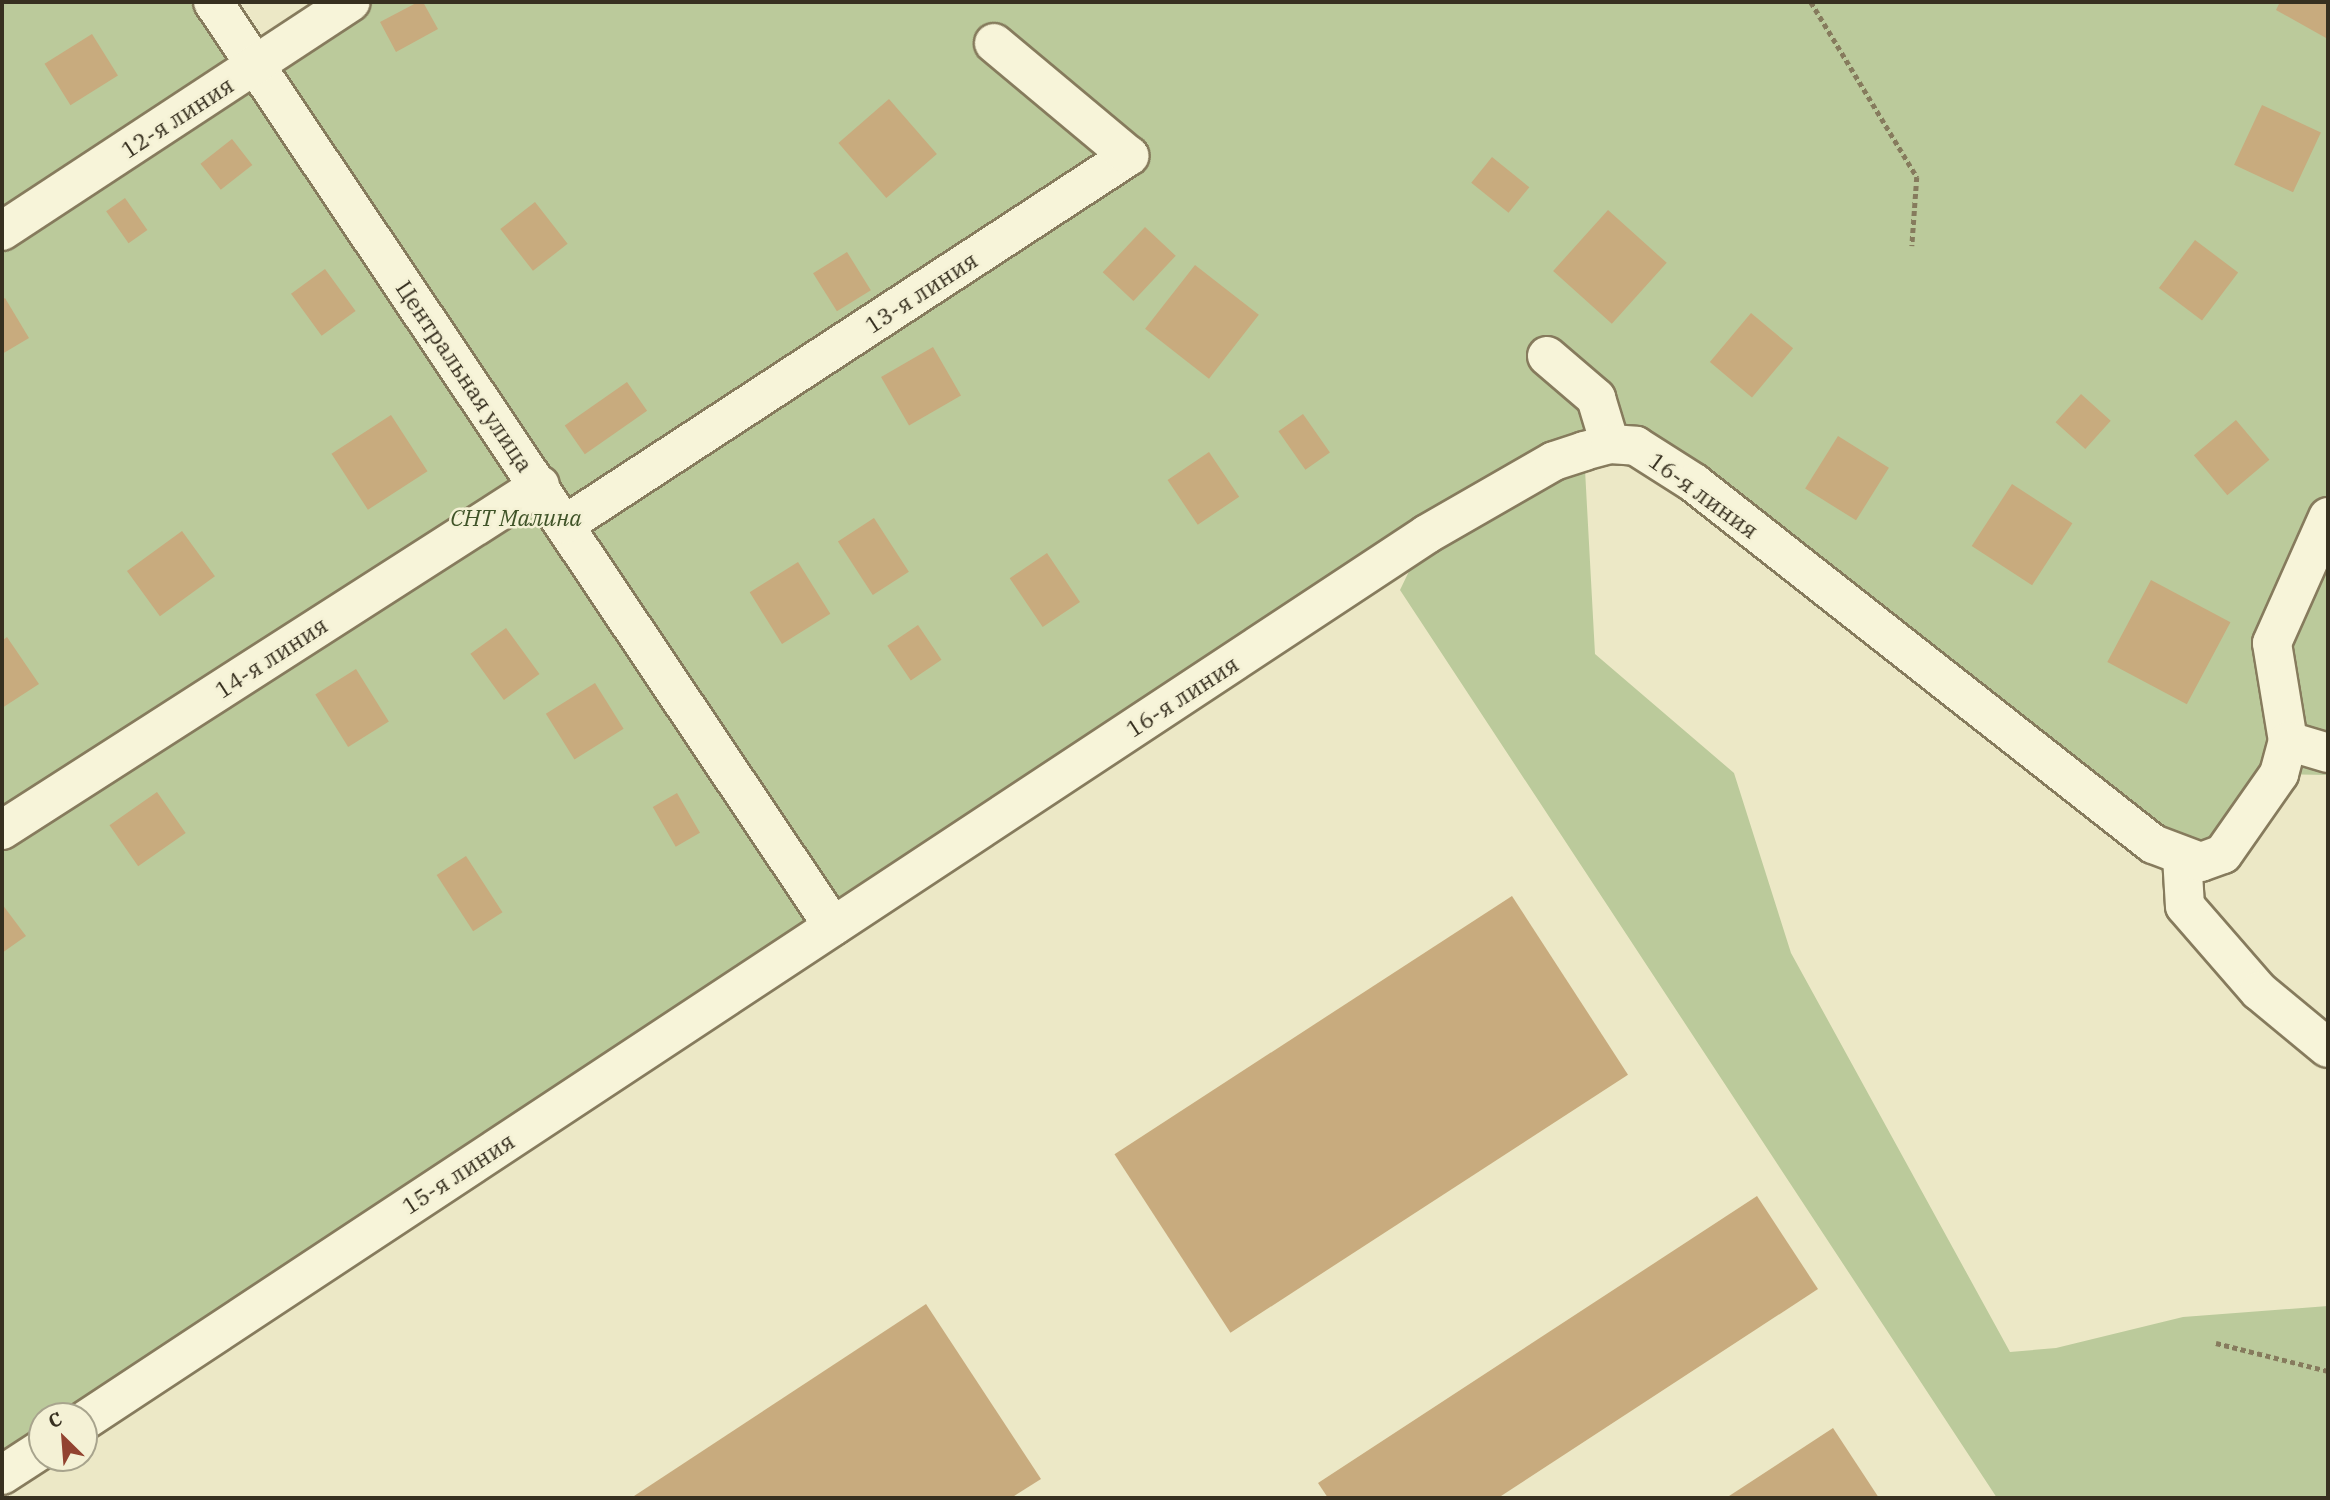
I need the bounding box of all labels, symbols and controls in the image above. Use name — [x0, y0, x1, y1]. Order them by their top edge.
street label: 12-я линия — [116, 70, 238, 164]
street label: 13-я линия — [860, 245, 982, 339]
street label: Центральная улица — [391, 275, 539, 477]
street label: 16-я линия — [1644, 446, 1764, 544]
park label: СНТ Малина — [450, 503, 582, 531]
street label: 14-я линия — [210, 610, 332, 704]
street label: 16-я линия — [1121, 649, 1243, 743]
street label: 15-я линия — [397, 1126, 519, 1220]
north arrow — [28, 1402, 98, 1472]
text: С — [44, 1406, 66, 1433]

